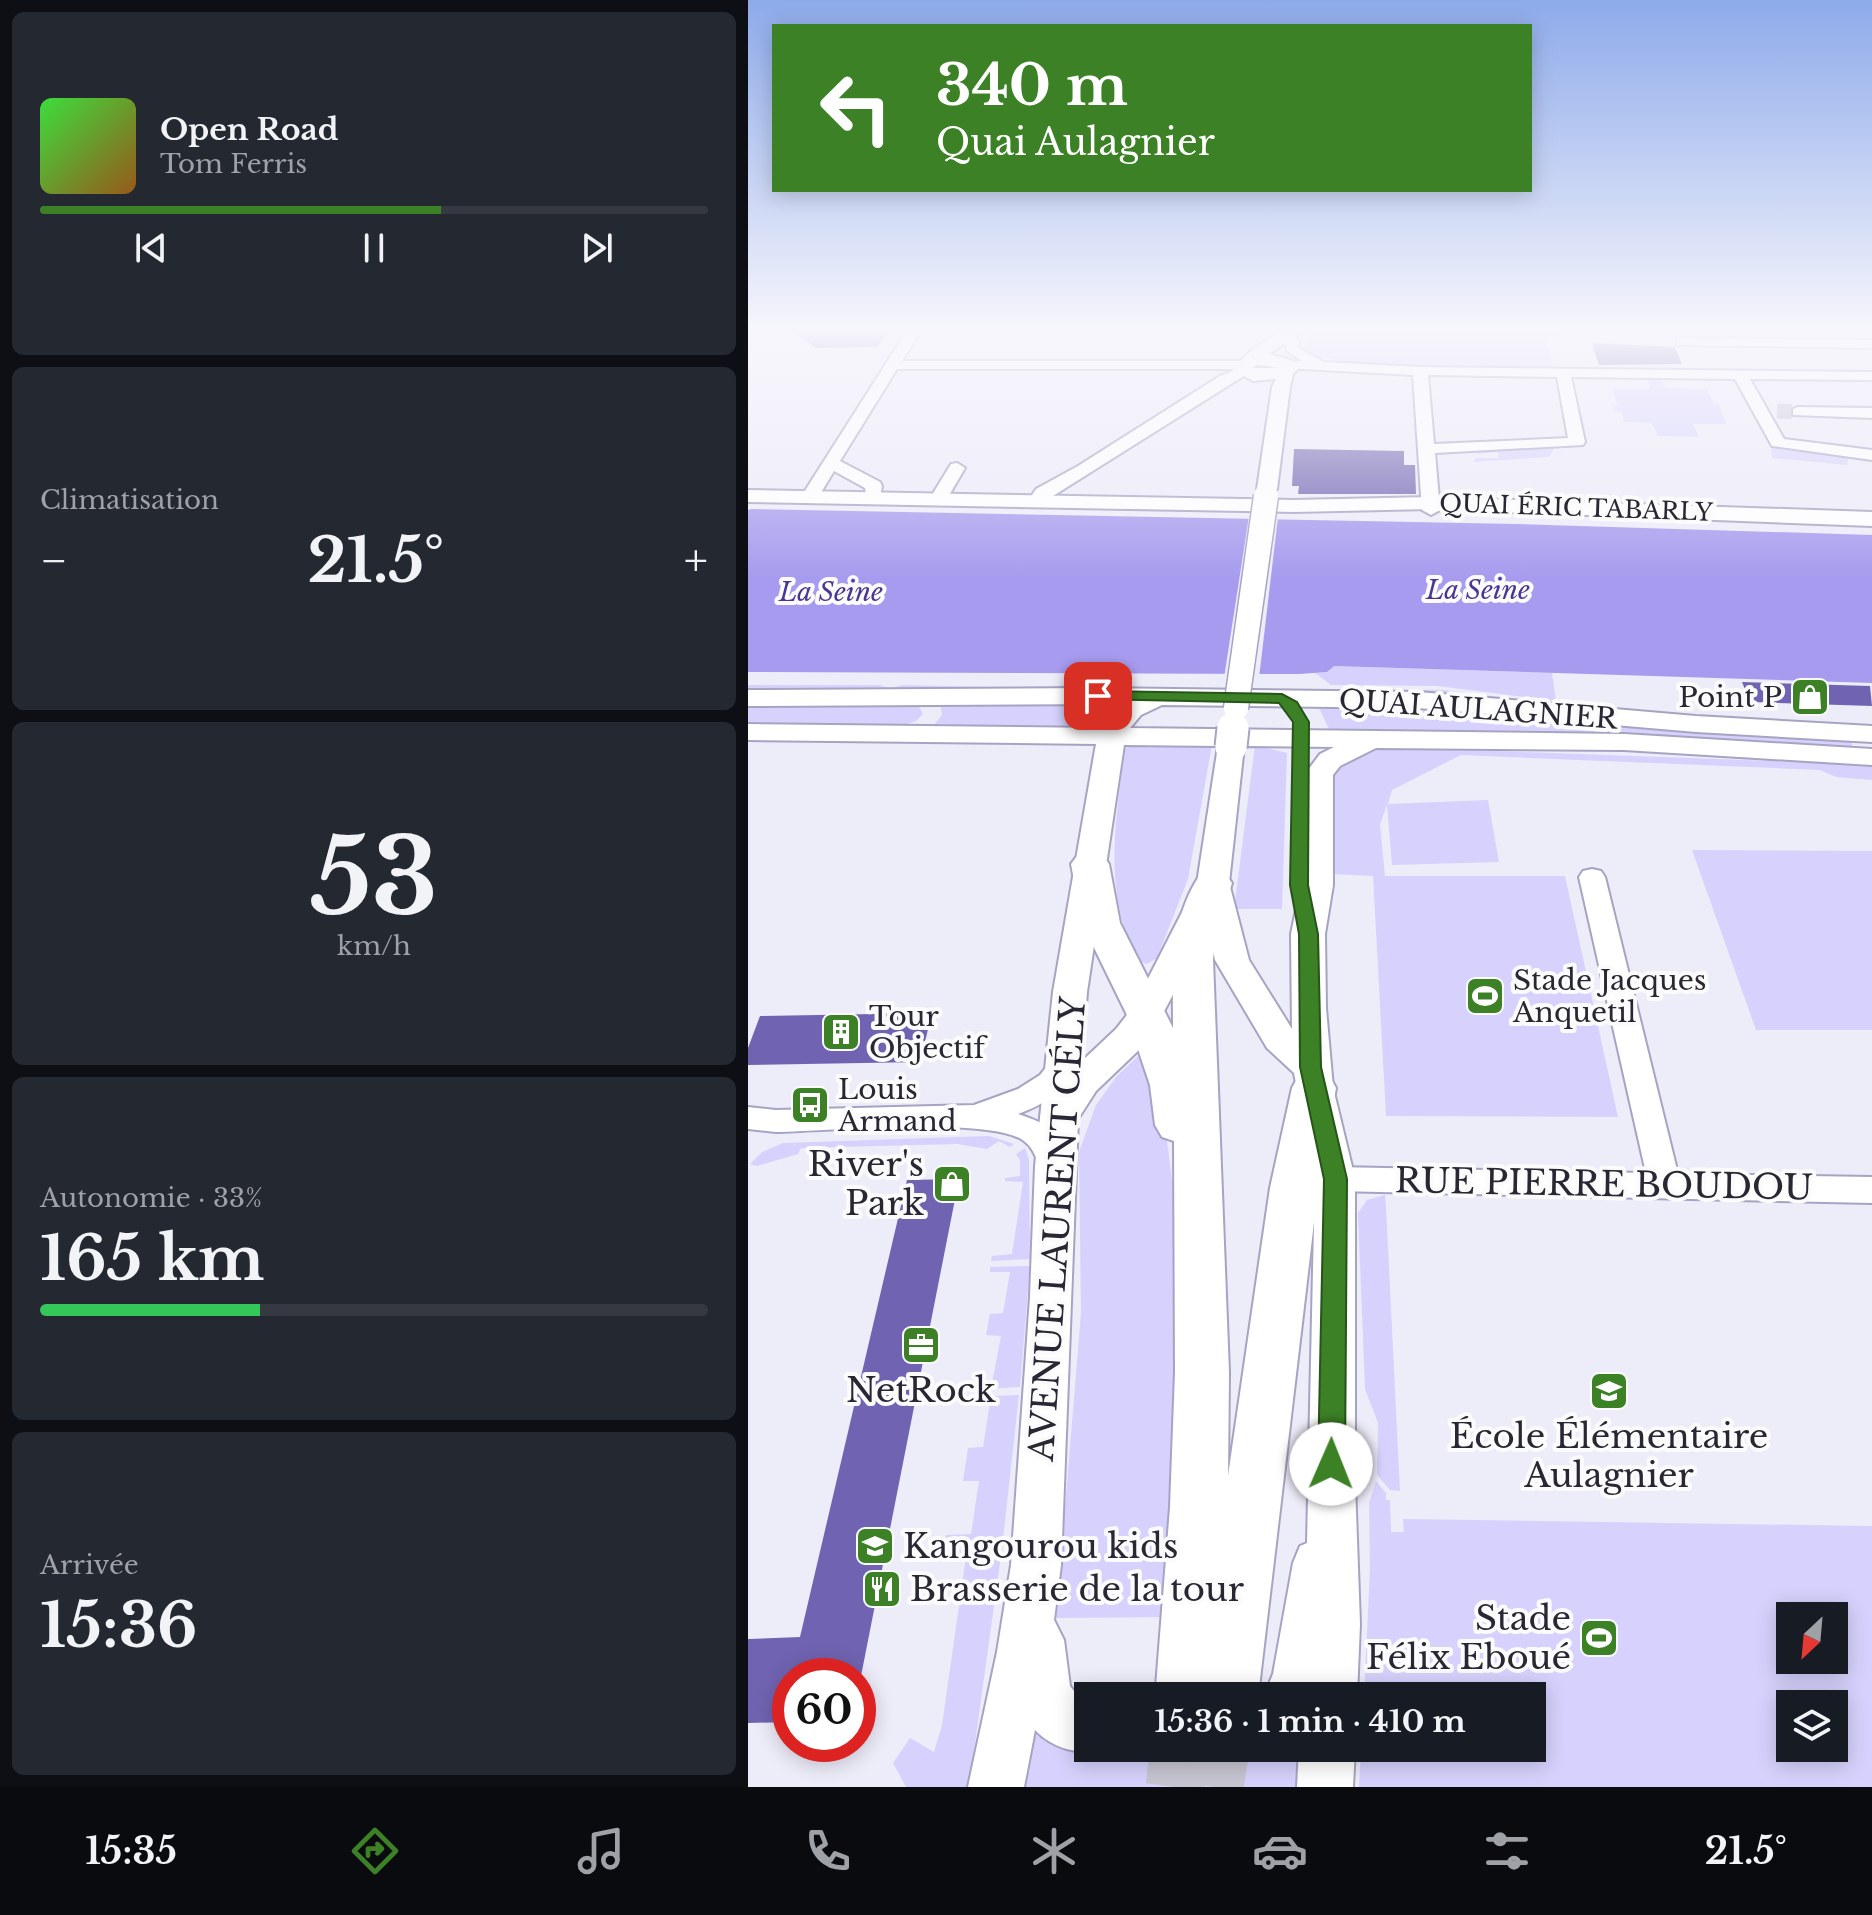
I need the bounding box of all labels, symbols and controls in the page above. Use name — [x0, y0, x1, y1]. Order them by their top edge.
text: 340 m — [936, 51, 1128, 120]
icon: left — [804, 56, 908, 160]
text: Open Road — [160, 111, 339, 148]
text: Quai Aulagnier — [936, 120, 1215, 165]
text: Tom Ferris — [160, 148, 307, 180]
icon: previous — [129, 226, 173, 270]
icon: pause — [352, 226, 396, 270]
icon: next — [575, 226, 619, 270]
text: Climatisation — [40, 484, 219, 516]
street label: QUAI ÉRIC TABARLY — [1439, 488, 1714, 527]
text: 21.5° — [308, 524, 444, 598]
text: − — [40, 533, 68, 588]
text: + — [684, 533, 708, 588]
water label: La Seine — [1425, 574, 1530, 606]
water label: La Seine — [778, 576, 883, 608]
pin — [1064, 662, 1132, 730]
icon: arrive — [1076, 674, 1120, 718]
shop icon: Point P — [1789, 676, 1831, 718]
place label: Point P — [1679, 680, 1782, 715]
street label: QUAI AULAGNIER — [1338, 682, 1619, 737]
text: 53 — [310, 813, 438, 942]
text: km/h — [337, 930, 411, 962]
place label: Stade Jacques Anquetil — [1512, 963, 1706, 1030]
sports icon: Stade Jacques Anquetil — [1464, 975, 1506, 1017]
street label: AVENUE LAURENT CÉLY — [1020, 994, 1094, 1464]
place label: Tour Objectif — [869, 999, 988, 1066]
building icon: Tour Objectif — [820, 1011, 862, 1053]
place label: Louis Armand — [837, 1072, 957, 1139]
bus stop icon: Louis Armand — [789, 1084, 831, 1126]
place label: River's Park — [808, 1143, 924, 1224]
street label: RUE PIERRE BOUDOU — [1395, 1159, 1813, 1209]
shop icon: River's Park — [931, 1163, 973, 1205]
text: Autonomie · 33% — [40, 1182, 262, 1214]
text: 165 km — [40, 1222, 264, 1296]
office icon: NetRock — [900, 1324, 942, 1366]
place label: NetRock — [846, 1369, 996, 1411]
school or university icon: École Élémentaire Aulagnier — [1588, 1370, 1630, 1412]
place label: École Élémentaire Aulagnier — [1450, 1415, 1768, 1496]
position arrow — [1289, 1422, 1373, 1506]
school or university icon: Kangourou kids — [854, 1525, 896, 1567]
place label: Kangourou kids — [903, 1525, 1179, 1567]
text: Arrivée — [40, 1549, 139, 1581]
restaurant icon: Brasserie de la tour — [861, 1568, 903, 1610]
place label: Brasserie de la tour — [910, 1568, 1245, 1610]
text: 15:36 — [40, 1589, 198, 1663]
place label: Stade Félix Eboué — [1366, 1597, 1571, 1678]
north arrow — [1776, 1602, 1848, 1674]
map controls — [1776, 1602, 1848, 1762]
sports icon: Stade Félix Eboué — [1578, 1617, 1620, 1659]
speed limit sign: 60 — [772, 1658, 876, 1762]
button: layers — [1776, 1690, 1848, 1762]
text: 15:36 · 1 min · 410 m — [1154, 1703, 1466, 1740]
icon: directions — [347, 1823, 403, 1879]
icon: music — [573, 1823, 629, 1879]
icon: phone — [800, 1823, 856, 1879]
icon: climate — [1026, 1823, 1082, 1879]
icon: car — [1252, 1823, 1308, 1879]
icon: filters — [1479, 1823, 1535, 1879]
text: 15:35 — [85, 1829, 177, 1874]
text: 21.5° — [1705, 1829, 1787, 1874]

